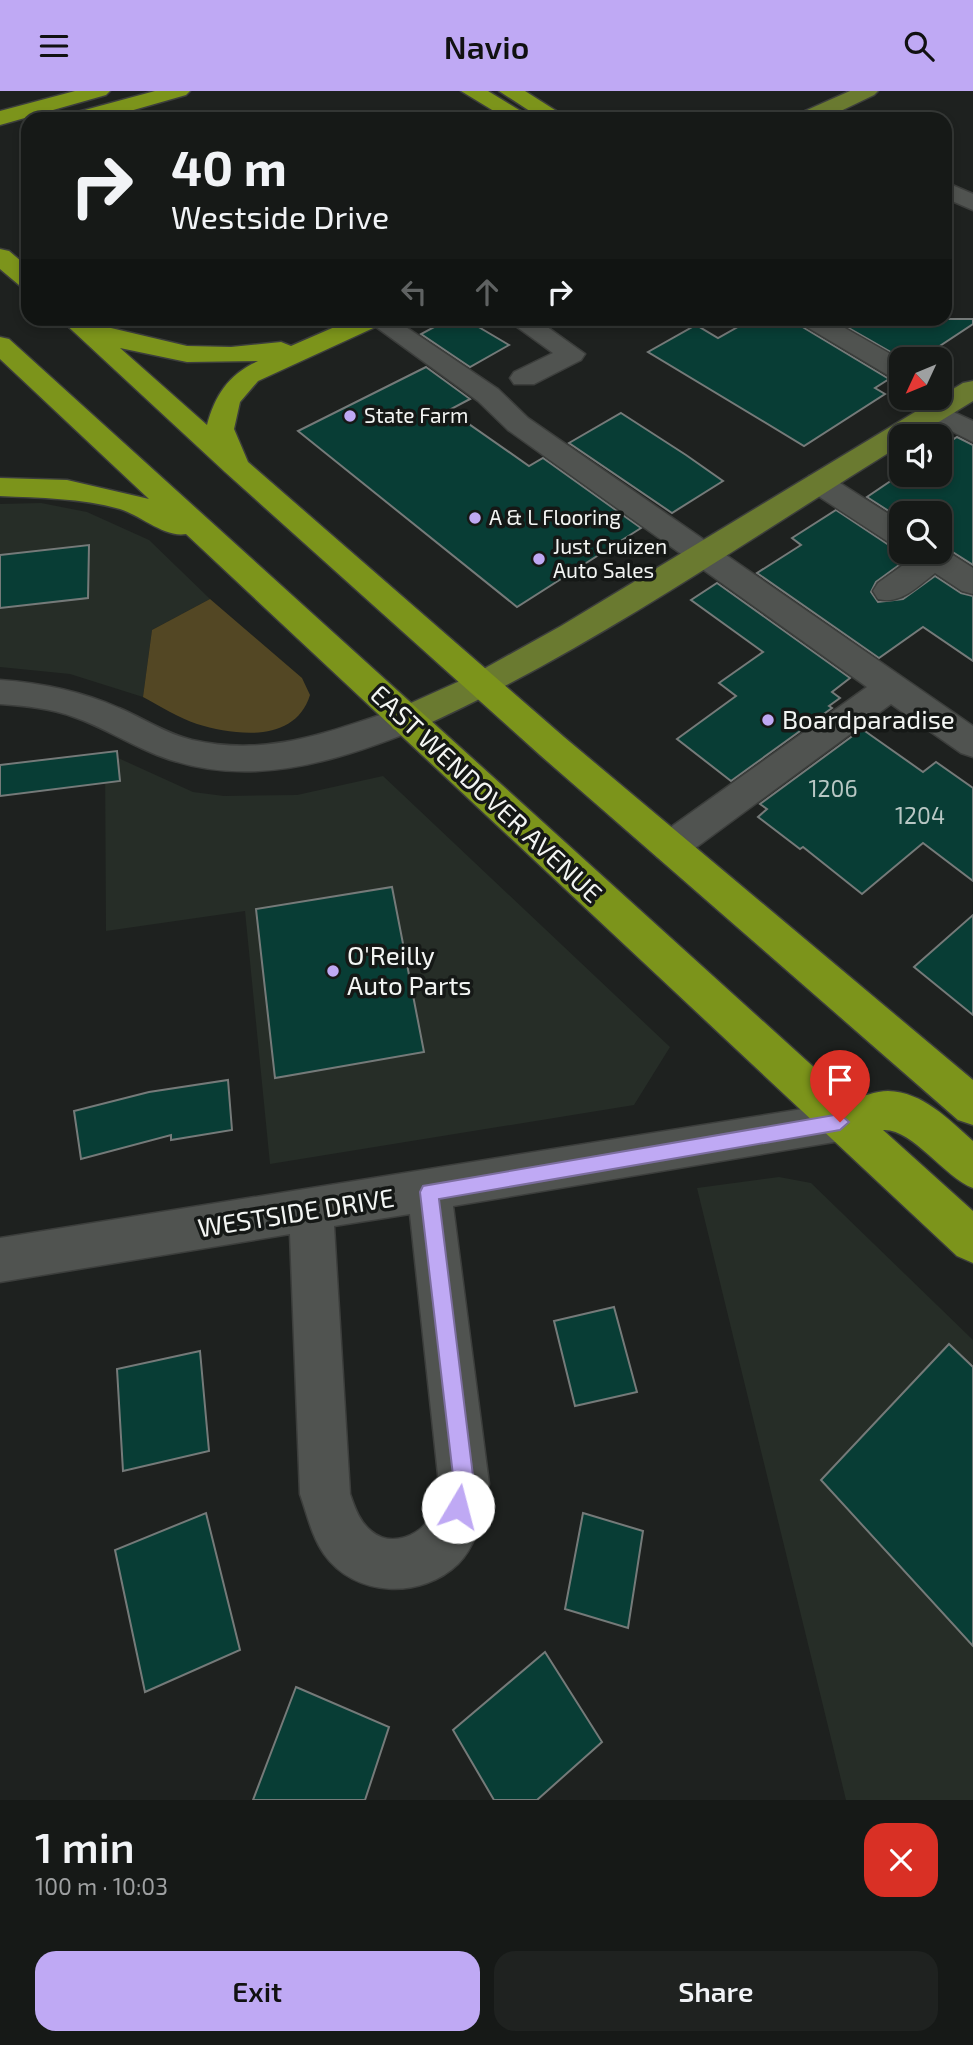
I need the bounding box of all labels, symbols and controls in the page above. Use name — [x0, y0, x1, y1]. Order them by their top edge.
icon: menu — [35, 27, 73, 65]
text: Navio — [444, 27, 529, 65]
icon: search — [900, 27, 938, 65]
text: 40 m — [171, 137, 287, 196]
icon: right — [56, 140, 147, 231]
text: Westside Drive — [171, 197, 389, 235]
icon: left — [395, 273, 433, 311]
icon: ahead — [468, 273, 506, 311]
icon: right — [541, 273, 579, 311]
north arrow — [889, 347, 952, 409]
map controls — [889, 347, 952, 564]
place label: State Farm — [364, 402, 468, 427]
marker: State Farm — [342, 408, 358, 424]
button: sound — [889, 424, 952, 487]
button: search — [889, 501, 952, 564]
place label: A & L Flooring — [489, 504, 621, 529]
marker: A & L Flooring — [467, 510, 483, 526]
place label: Just Cruizen Auto Sales — [553, 533, 667, 582]
marker: Just Cruizen Auto Sales — [531, 551, 547, 567]
street label: EAST WENDOVER AVENUE — [365, 678, 609, 908]
place label: Boardparadise — [782, 703, 955, 734]
marker: Boardparadise — [760, 712, 776, 728]
house number: 1206 — [808, 774, 858, 802]
house number: 1204 — [895, 801, 945, 829]
place label: O'Reilly Auto Parts — [347, 939, 472, 1000]
marker: O'Reilly Auto Parts — [325, 963, 341, 979]
pin — [810, 1050, 870, 1122]
icon: arrive — [821, 1061, 859, 1099]
street label: WESTSIDE DRIVE — [195, 1181, 396, 1242]
position arrow — [421, 1470, 495, 1544]
text: 1 min — [35, 1821, 135, 1871]
button: close — [864, 1823, 938, 1897]
text: 100 m · 10:03 — [35, 1872, 168, 1900]
button: Exit — [35, 1951, 480, 2031]
button: Share — [494, 1951, 938, 2031]

